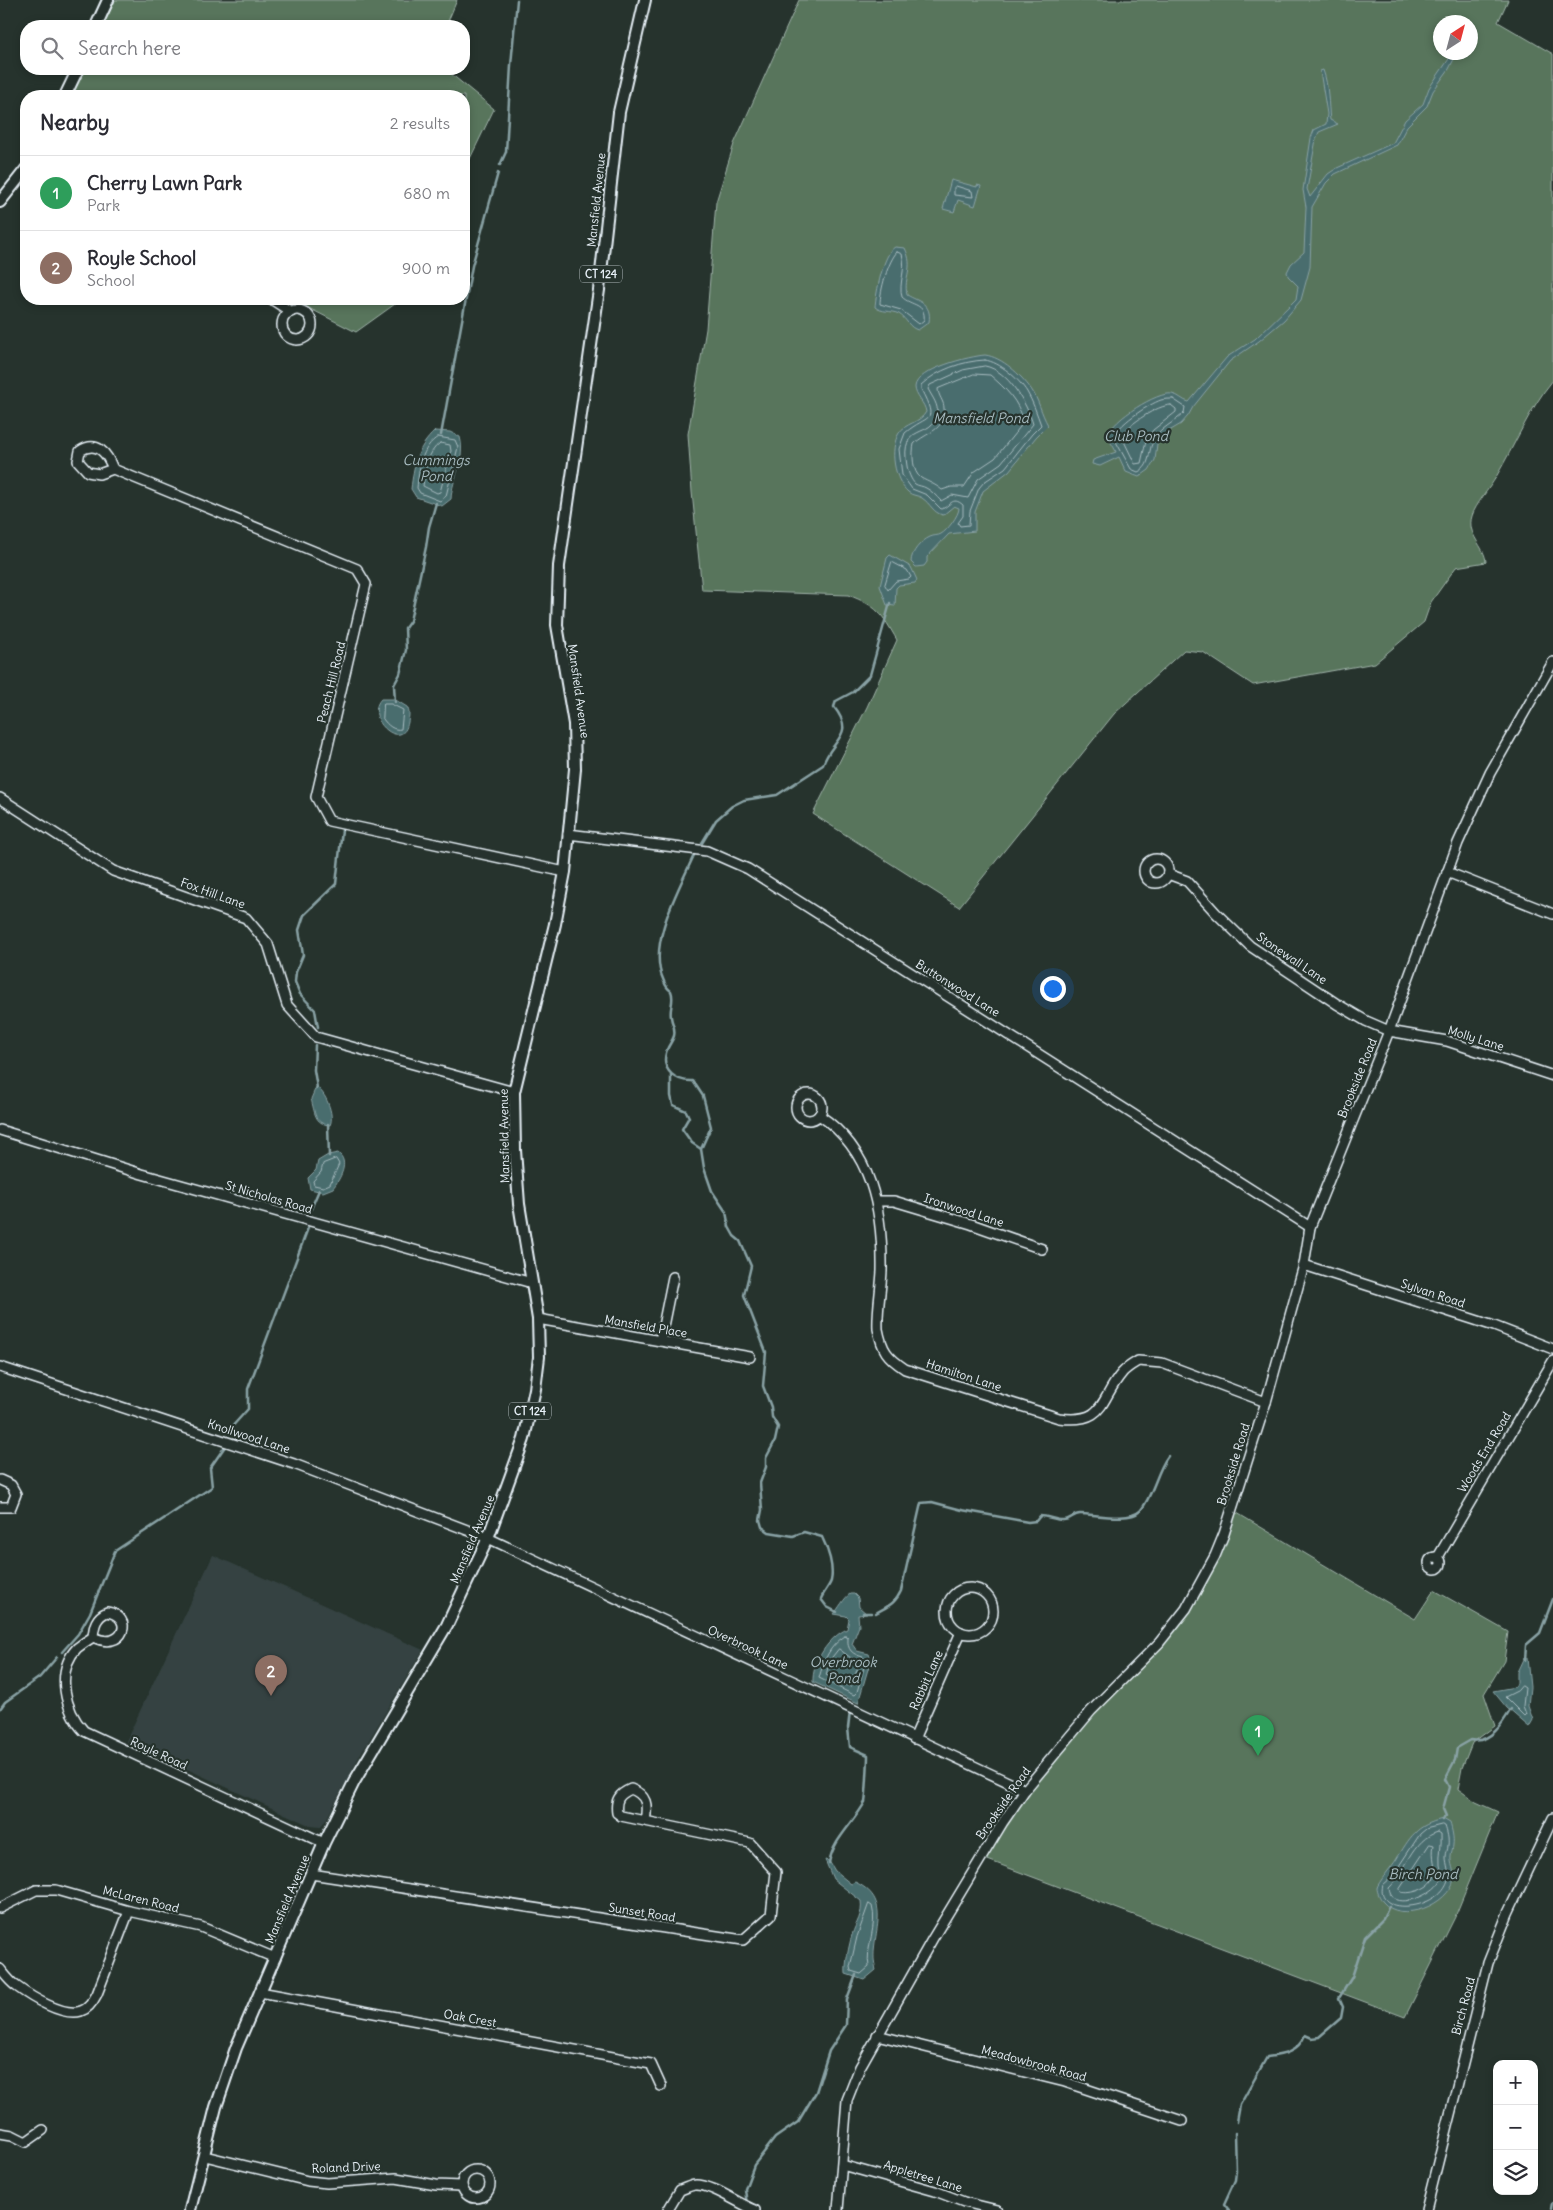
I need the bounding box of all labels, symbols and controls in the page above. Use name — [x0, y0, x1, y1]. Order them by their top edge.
north arrow — [1433, 15, 1478, 60]
search box — [20, 20, 470, 75]
icon: search — [38, 34, 66, 62]
text: Search here — [78, 36, 181, 60]
text: Nearby — [40, 109, 110, 136]
text: 2 results — [390, 113, 450, 133]
street label: Mansfield Avenue — [584, 152, 608, 248]
text: Cherry Lawn Park — [87, 171, 242, 195]
text: 1 — [53, 183, 59, 203]
text: 680 m — [403, 183, 450, 203]
text: Park — [87, 195, 120, 215]
text: Royle School — [87, 246, 196, 270]
text: 2 — [52, 258, 60, 278]
text: 900 m — [402, 258, 450, 278]
road number: CT 124 — [580, 266, 622, 282]
text: School — [87, 270, 135, 290]
water label: Mansfield Pond — [933, 409, 1031, 427]
water label: Club Pond — [1104, 427, 1170, 445]
water label: Cummings Pond — [402, 451, 471, 485]
street label: Peach Hill Road — [314, 640, 348, 724]
street label: Mansfield Avenue — [565, 643, 593, 739]
street label: Fox Hill Lane — [179, 874, 247, 912]
street label: Stonewall Lane — [1254, 929, 1330, 987]
street label: Buttonwood Lane — [913, 956, 1003, 1020]
your location — [1040, 976, 1066, 1002]
street label: Molly Lane — [1446, 1022, 1506, 1054]
street label: Brookside Road — [1334, 1036, 1380, 1120]
street label: Mansfield Avenue — [496, 1088, 512, 1184]
street label: St Nicholas Road — [224, 1177, 314, 1217]
street label: Ironwood Lane — [922, 1190, 1006, 1230]
street label: Sylvan Road — [1399, 1276, 1467, 1310]
street label: Mansfield Place — [604, 1311, 688, 1341]
street label: Hamilton Lane — [924, 1356, 1004, 1394]
road number: CT 124 — [509, 1402, 551, 1420]
street label: Woods End Road — [1454, 1409, 1514, 1495]
street label: Knollwood Lane — [206, 1416, 292, 1456]
street label: Brookside Road — [1213, 1421, 1253, 1507]
street label: Mansfield Avenue — [447, 1492, 497, 1586]
street label: Overbrook Lane — [705, 1622, 791, 1672]
street label: Rabbit Lane — [906, 1648, 946, 1712]
water label: Overbrook Pond — [809, 1653, 877, 1687]
pin: 2 — [255, 1655, 287, 1696]
pin: 1 — [1242, 1715, 1274, 1756]
street label: Royle Road — [128, 1733, 190, 1773]
street label: Brookside Road — [973, 1764, 1033, 1842]
street label: Mansfield Avenue — [262, 1852, 312, 1946]
water label: Birch Pond — [1389, 1865, 1459, 1883]
street label: McLaren Road — [101, 1882, 181, 1916]
street label: Sunset Road — [607, 1899, 677, 1925]
street label: Birch Road — [1448, 1975, 1478, 2037]
street label: Oak Crest — [442, 2006, 498, 2030]
street label: Meadowbrook Road — [980, 2042, 1088, 2084]
map controls — [1493, 2060, 1538, 2195]
button: + — [1493, 2060, 1538, 2105]
button: − — [1493, 2105, 1538, 2150]
button: layers — [1493, 2150, 1538, 2195]
street label: Appletree Lane — [882, 2157, 964, 2195]
street label: Roland Drive — [311, 2158, 381, 2176]

